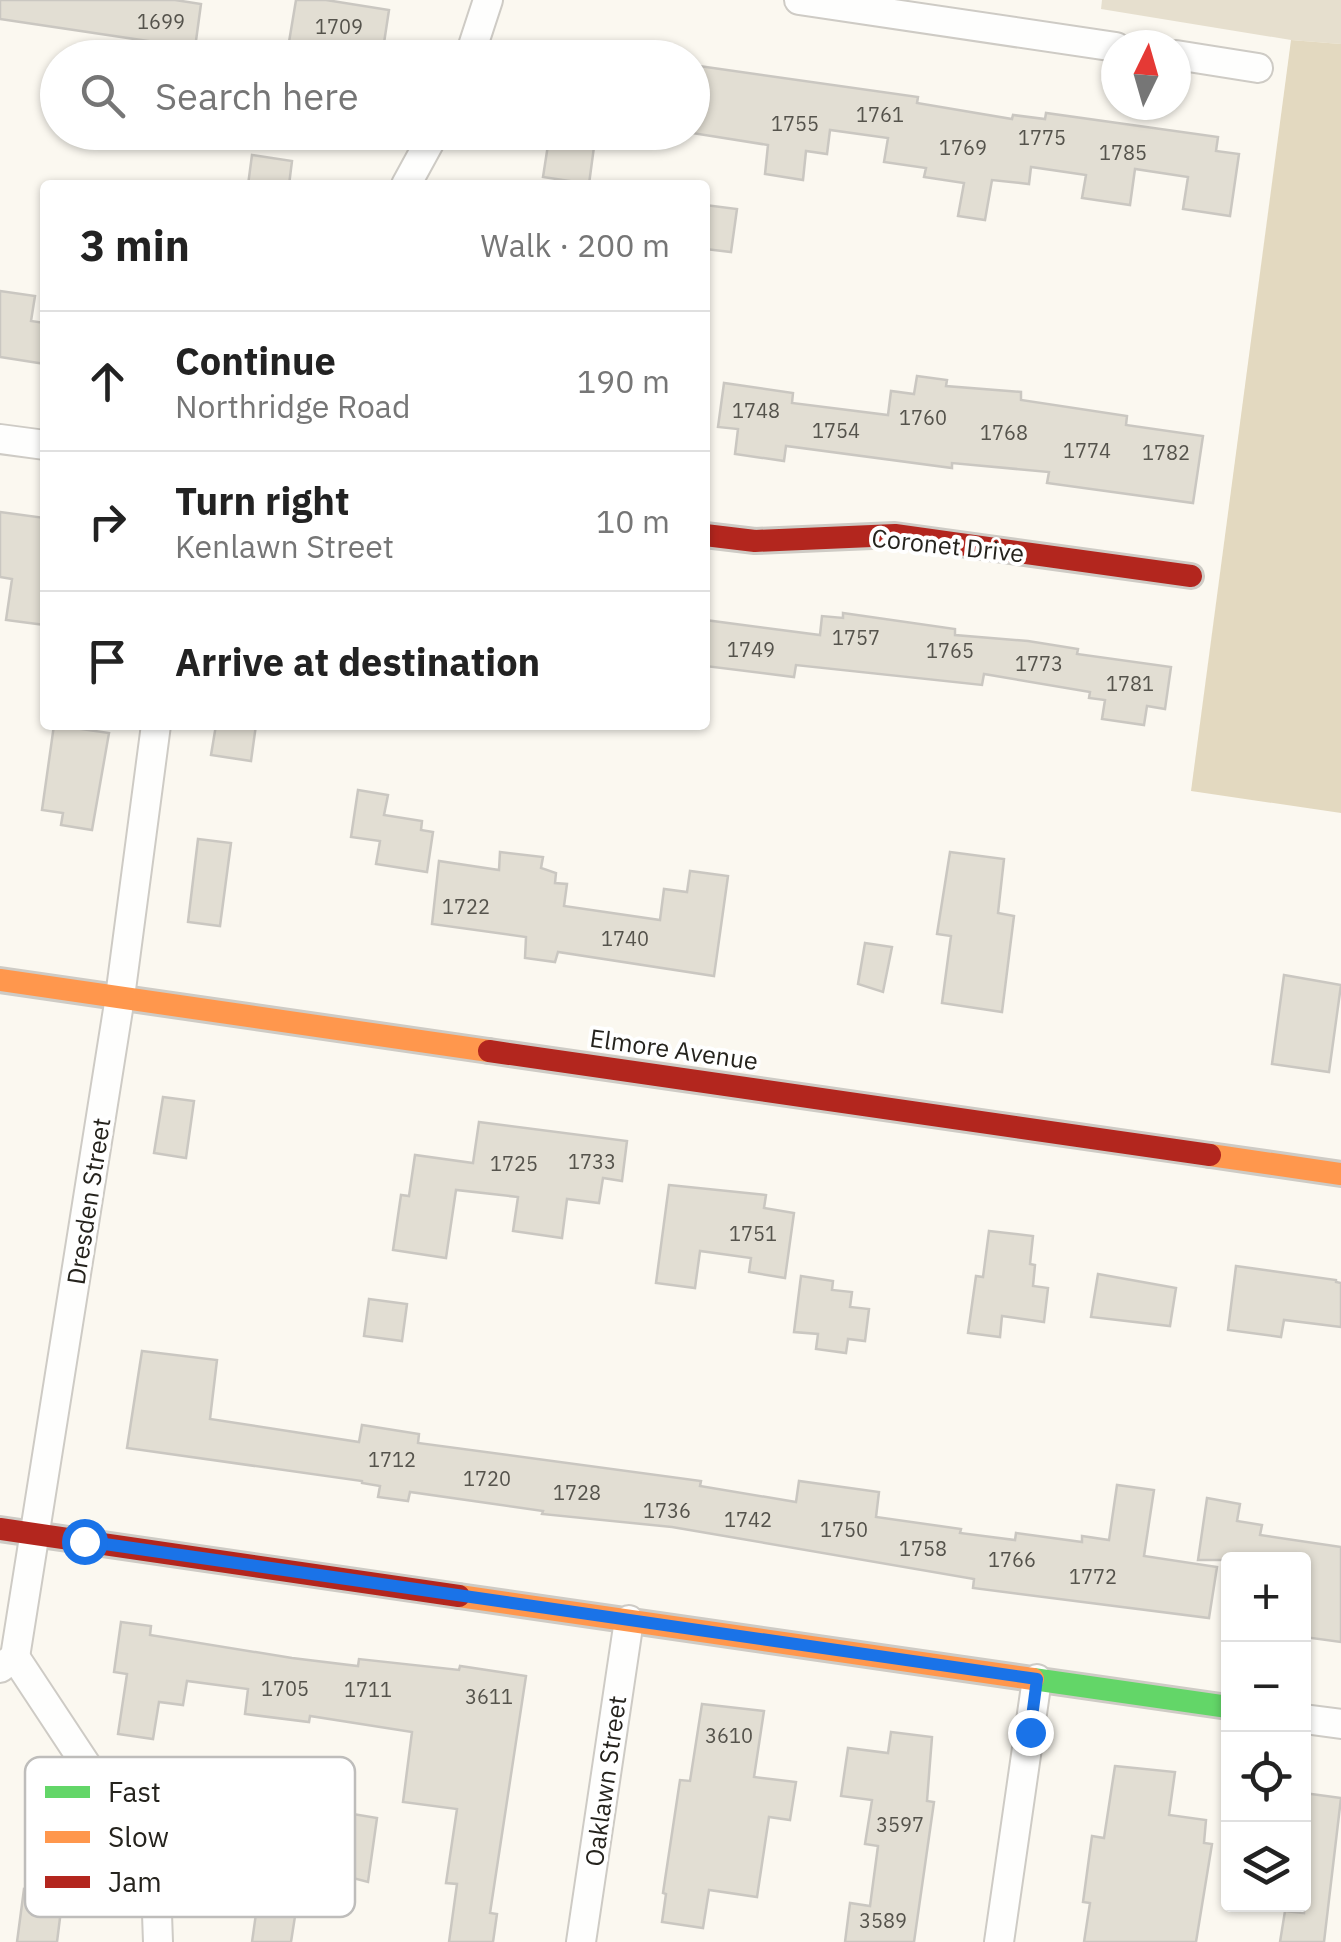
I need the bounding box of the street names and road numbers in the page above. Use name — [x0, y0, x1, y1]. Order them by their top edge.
street label: Coronet Drive — [870, 521, 1026, 569]
street label: Elmore Avenue — [588, 1021, 760, 1077]
street label: Dresden Street — [59, 1115, 117, 1287]
street label: Oaklawn Street — [577, 1693, 633, 1869]

